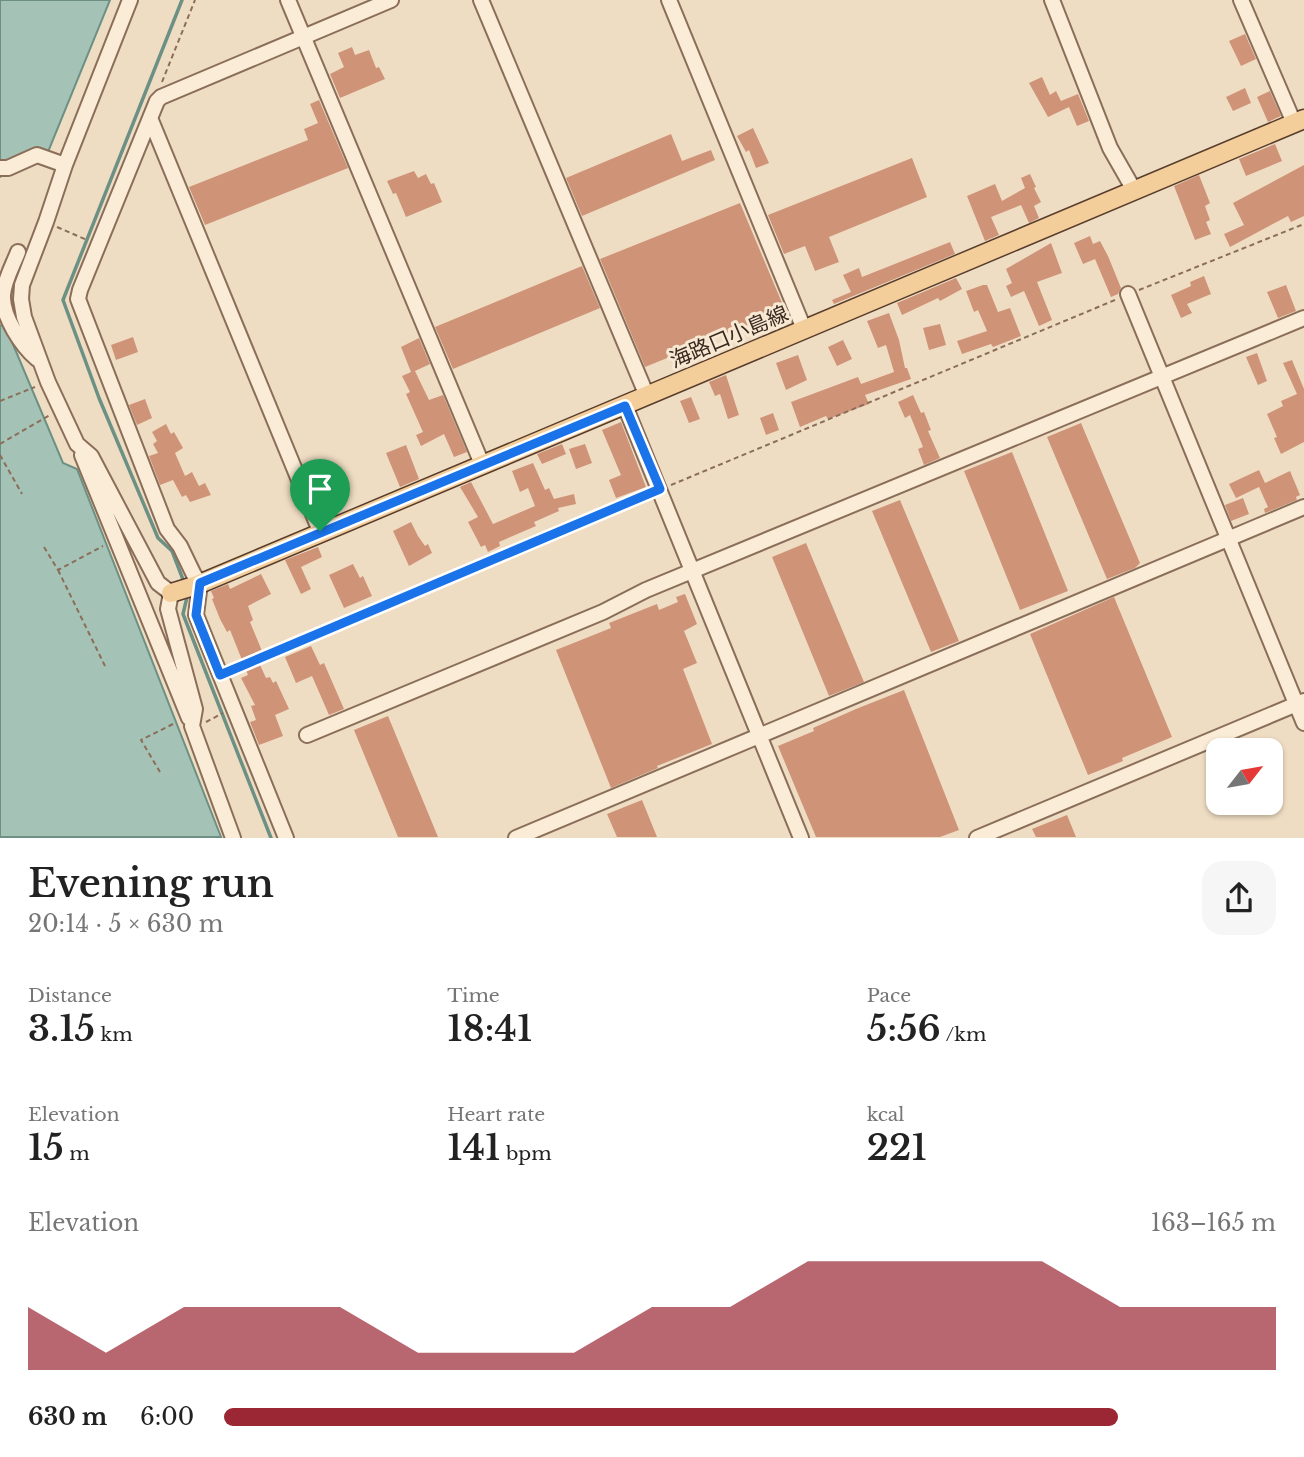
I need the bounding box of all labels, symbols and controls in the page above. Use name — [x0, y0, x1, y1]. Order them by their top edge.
street label: 海路口小島線 — [666, 300, 792, 374]
pin — [290, 459, 350, 531]
icon: arrive — [301, 470, 339, 508]
north arrow — [1206, 738, 1283, 816]
map controls — [1206, 738, 1283, 815]
text: Evening run — [28, 860, 274, 907]
button: share — [1202, 861, 1276, 935]
text: 20:14 · 5 × 630 m — [28, 910, 223, 938]
text: Distance — [28, 984, 112, 1007]
text: Time — [447, 984, 500, 1007]
text: Pace — [867, 984, 911, 1007]
text: 3.15 — [28, 1007, 95, 1050]
text: 18:41 — [447, 1007, 532, 1050]
text: 5:56 — [867, 1007, 941, 1050]
text: km — [95, 1023, 133, 1046]
text: /km — [941, 1023, 986, 1046]
text: Elevation — [28, 1103, 120, 1126]
text: Heart rate — [447, 1103, 545, 1126]
text: kcal — [867, 1103, 905, 1126]
text: 15 — [28, 1126, 64, 1169]
text: 141 — [447, 1126, 500, 1169]
text: 221 — [867, 1126, 927, 1169]
text: m — [64, 1142, 90, 1165]
text: bpm — [500, 1142, 552, 1165]
text: Elevation — [28, 1209, 139, 1237]
text: 163–165 m — [1151, 1209, 1276, 1237]
text: 630 m — [28, 1403, 107, 1431]
text: 6:00 — [140, 1403, 194, 1431]

